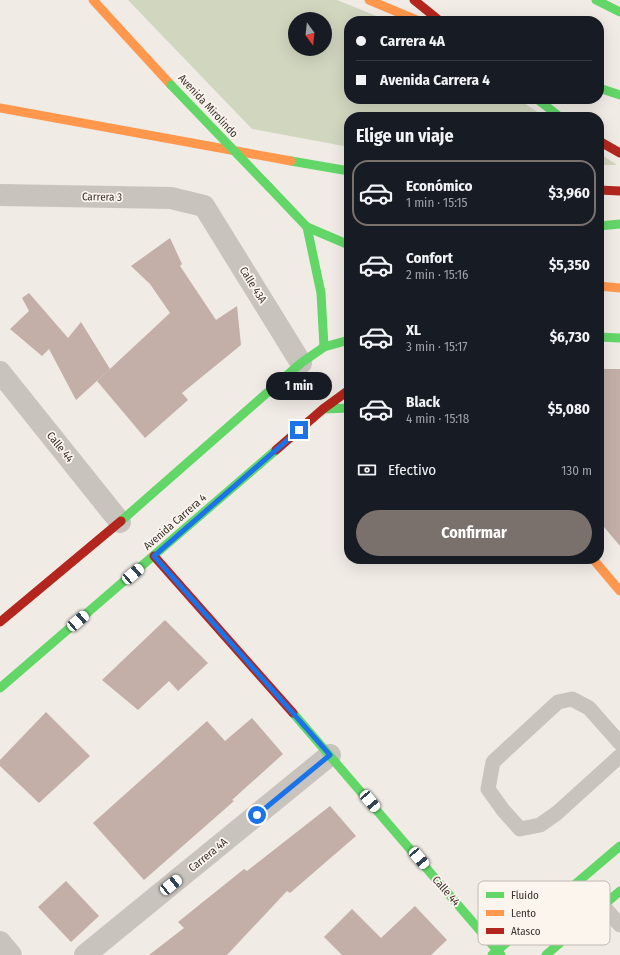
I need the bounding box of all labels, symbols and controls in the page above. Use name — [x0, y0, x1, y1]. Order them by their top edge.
north arrow — [288, 12, 332, 56]
map controls — [288, 12, 332, 56]
text: Carrera 4A — [380, 32, 445, 50]
text: Avenida Carrera 4 — [380, 71, 490, 89]
street label: Avenida Mirolindo — [175, 72, 241, 140]
text: Elige un viaje — [356, 125, 454, 147]
icon: car — [358, 175, 394, 211]
text: Económico — [406, 177, 473, 195]
text: $3,960 — [549, 184, 590, 202]
street label: Carrera 3 — [82, 190, 122, 204]
text: 1 min · 15:15 — [406, 195, 467, 210]
icon: car — [358, 247, 394, 283]
text: Confort — [406, 249, 453, 267]
text: $5,350 — [549, 256, 590, 274]
street label: Calle 43A — [237, 264, 269, 306]
text: 2 min · 15:16 — [406, 267, 469, 282]
icon: car — [358, 319, 394, 355]
text: XL — [406, 321, 421, 339]
text: $6,730 — [550, 328, 590, 346]
text: 3 min · 15:17 — [406, 339, 468, 354]
callout: 1 min — [266, 372, 332, 400]
text: 1 min — [285, 378, 313, 393]
icon: car — [358, 391, 394, 427]
text: Black — [406, 393, 440, 411]
text: $5,080 — [548, 400, 590, 418]
text: 4 min · 15:18 — [406, 411, 469, 426]
route end — [290, 421, 308, 439]
street label: Calle 44 — [44, 429, 77, 465]
icon: cash — [356, 459, 378, 481]
text: Efectivo — [388, 461, 436, 479]
text: 130 m — [561, 463, 592, 478]
street label: Avenida Carrera 4 — [141, 491, 210, 553]
button: Confirmar — [356, 510, 592, 556]
car — [120, 562, 146, 586]
car — [65, 609, 91, 633]
car — [358, 788, 382, 814]
route start — [248, 806, 266, 824]
street label: Carrera 4A — [186, 835, 230, 875]
car — [407, 845, 431, 871]
car — [158, 873, 184, 897]
street label: Calle 44 — [430, 873, 463, 909]
legend — [478, 881, 610, 945]
text: Fluido — [511, 889, 539, 902]
text: Lento — [511, 907, 536, 920]
text: Atasco — [511, 925, 541, 938]

